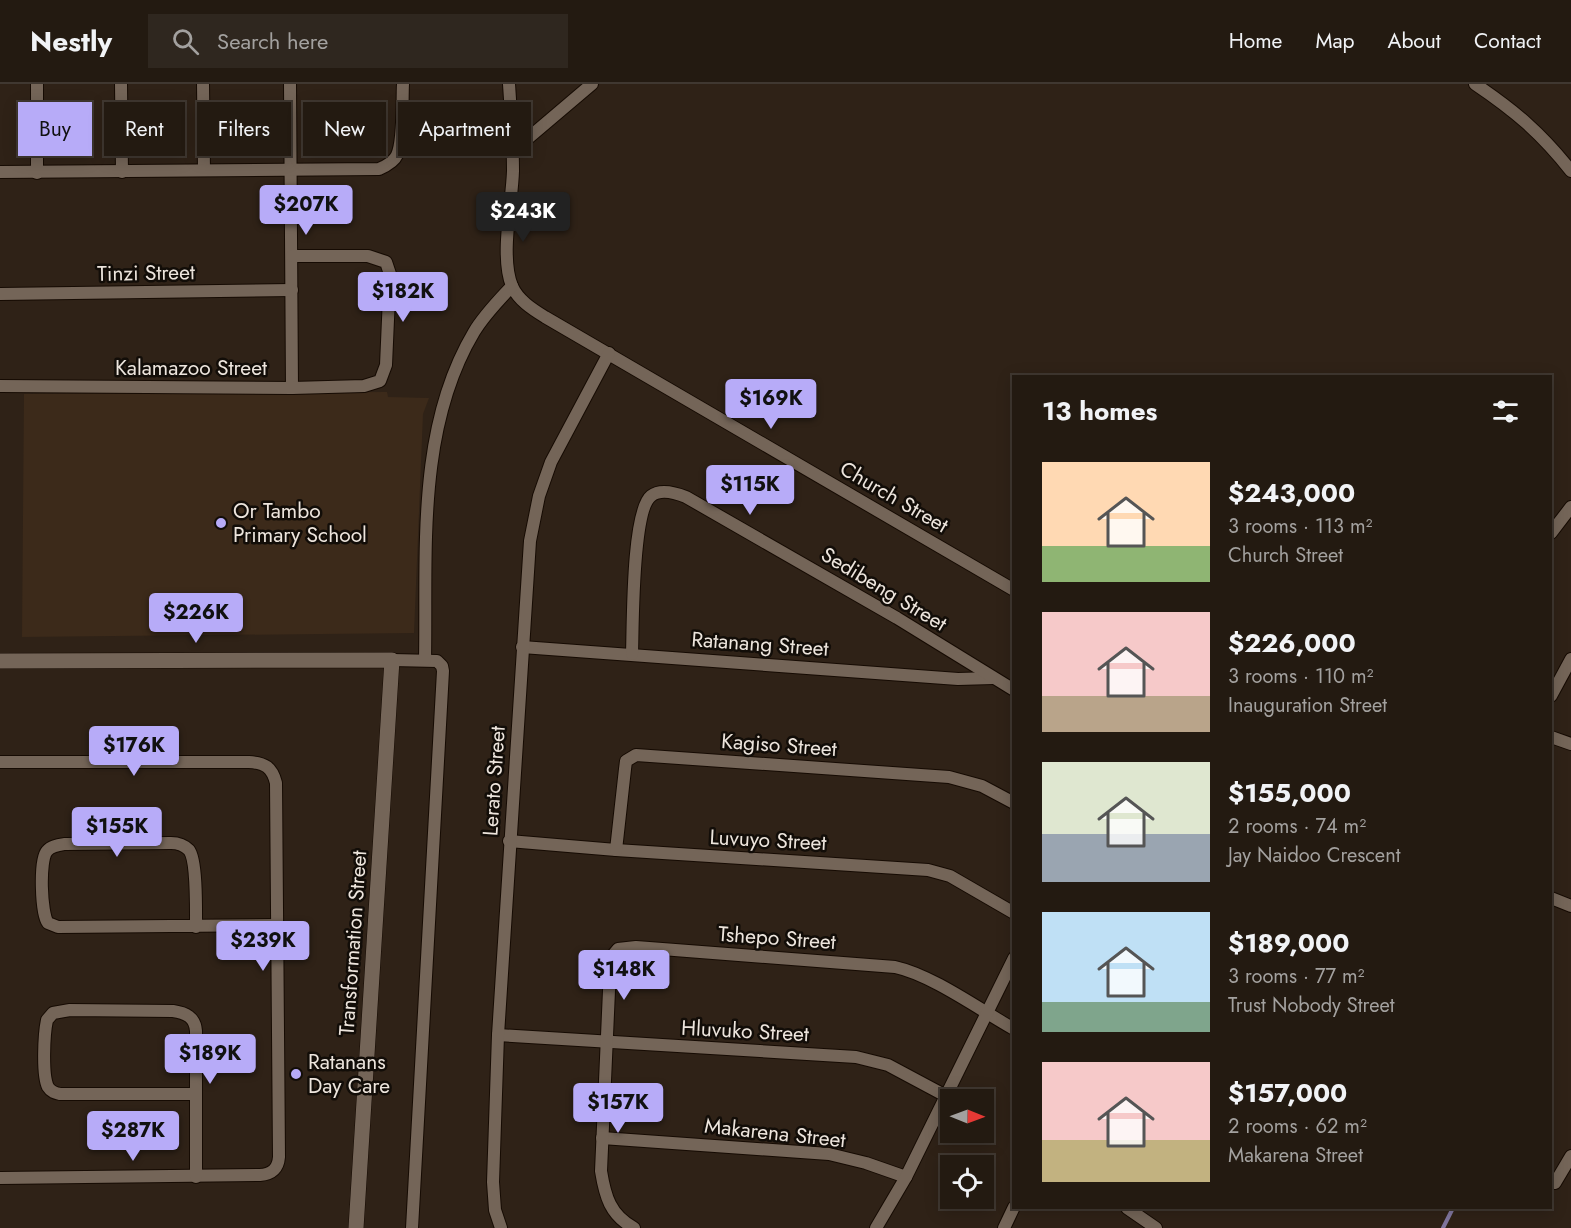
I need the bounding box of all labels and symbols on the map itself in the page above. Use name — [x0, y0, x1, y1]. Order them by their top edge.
pin: $207K — [264, 185, 348, 236]
pin: $243K — [481, 192, 565, 243]
street label: Tinzi Street — [97, 257, 195, 289]
pin: $182K — [361, 272, 445, 323]
street label: Kalamazoo Street — [115, 353, 267, 383]
pin: $169K — [729, 379, 813, 430]
street label: Church Street — [834, 454, 954, 540]
pin: $115K — [708, 465, 792, 516]
place label: Or Tambo Primary School — [233, 496, 367, 550]
marker: Or Tambo Primary School — [214, 516, 228, 530]
street label: Sedibeng Street — [815, 540, 953, 638]
pin: $226K — [154, 593, 238, 644]
street label: Ratanang Street — [690, 624, 830, 664]
street label: Lerato Street — [475, 725, 513, 837]
pin: $176K — [92, 726, 176, 777]
street label: Kagiso Street — [720, 726, 838, 764]
pin: $155K — [75, 807, 159, 858]
street label: Luvuyo Street — [709, 822, 827, 858]
street label: Transformation Street — [332, 849, 374, 1037]
street label: Tshepo Street — [717, 919, 837, 957]
pin: $239K — [221, 921, 305, 972]
pin: $148K — [582, 950, 666, 1001]
street label: Hluvuko Street — [680, 1013, 810, 1049]
pin: $189K — [168, 1034, 252, 1085]
place label: Ratanans Day Care — [308, 1047, 390, 1101]
marker: Ratanans Day Care — [289, 1067, 303, 1081]
pin: $157K — [576, 1083, 660, 1134]
north arrow — [940, 1089, 994, 1143]
pin: $287K — [91, 1111, 175, 1162]
street label: Makarena Street — [703, 1111, 847, 1155]

